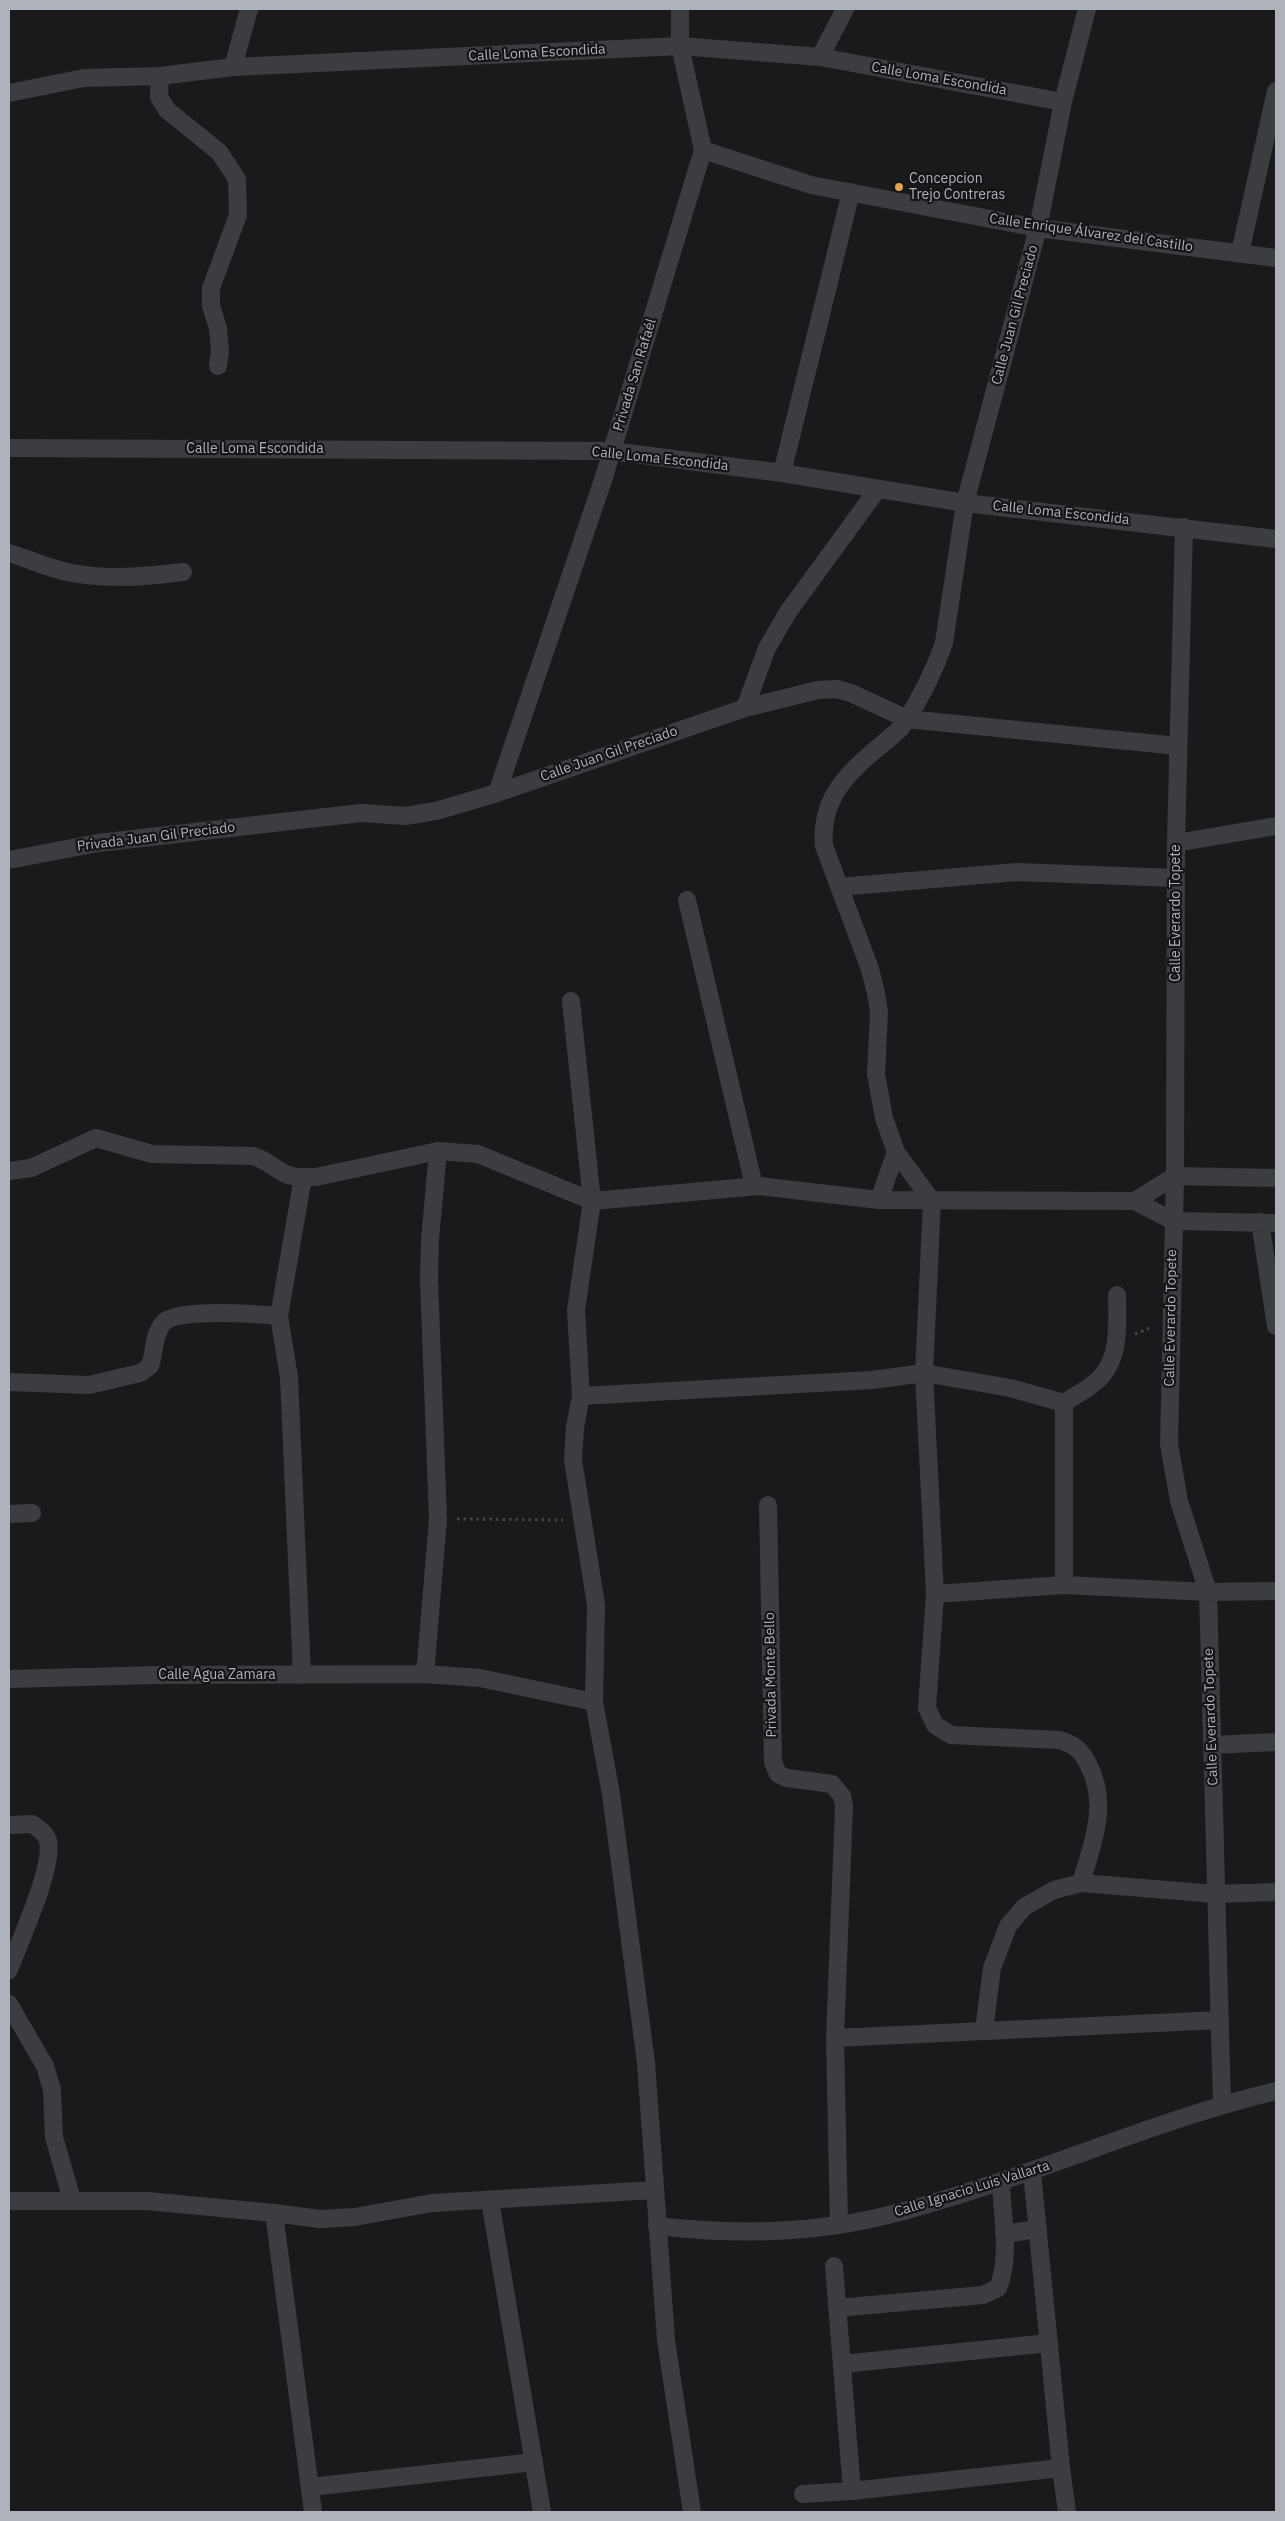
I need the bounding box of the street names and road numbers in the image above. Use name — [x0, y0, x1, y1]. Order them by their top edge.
street label: Calle Loma Escondida — [468, 41, 606, 65]
street label: Calle Loma Escondida — [870, 59, 1008, 99]
street label: Calle Enrique Álvarez del Castillo — [988, 210, 1194, 256]
street label: Calle Juan Gil Preciado — [988, 243, 1042, 387]
street label: Privada San Rafaél — [610, 317, 660, 433]
street label: Calle Loma Escondida — [186, 441, 324, 457]
street label: Calle Loma Escondida — [591, 443, 729, 475]
street label: Calle Loma Escondida — [992, 497, 1130, 529]
street label: Calle Juan Gil Preciado — [538, 723, 680, 785]
street label: Privada Juan Gil Preciado — [76, 819, 236, 855]
street label: Calle Everardo Topete — [1168, 844, 1184, 982]
street label: Calle Everardo Topete — [1161, 1249, 1181, 1387]
street label: Privada Monte Bello — [762, 1612, 780, 1738]
street label: Calle Everardo Topete — [1200, 1648, 1222, 1786]
street label: Calle Agua Zamara — [158, 1667, 276, 1683]
street label: Calle Ignacio Luis Vallarta — [892, 2157, 1052, 2221]

